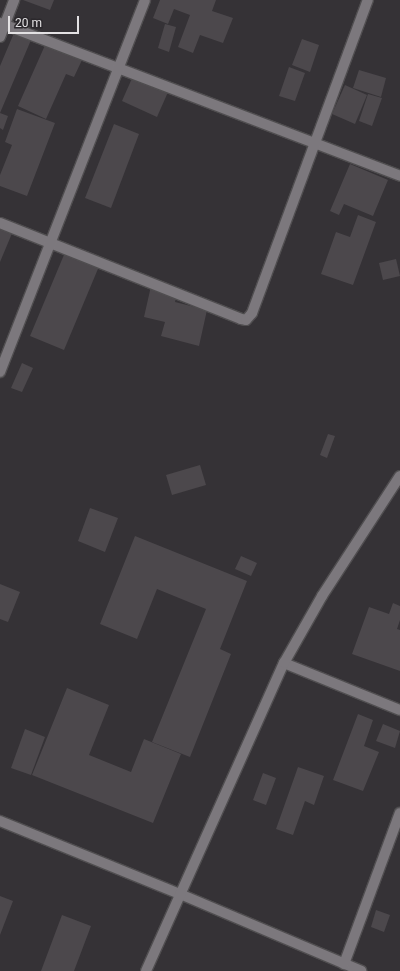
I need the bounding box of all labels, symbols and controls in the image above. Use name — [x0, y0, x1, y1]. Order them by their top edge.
scale bar — [10, 8, 81, 34]
text: 20 m — [15, 16, 42, 30]

